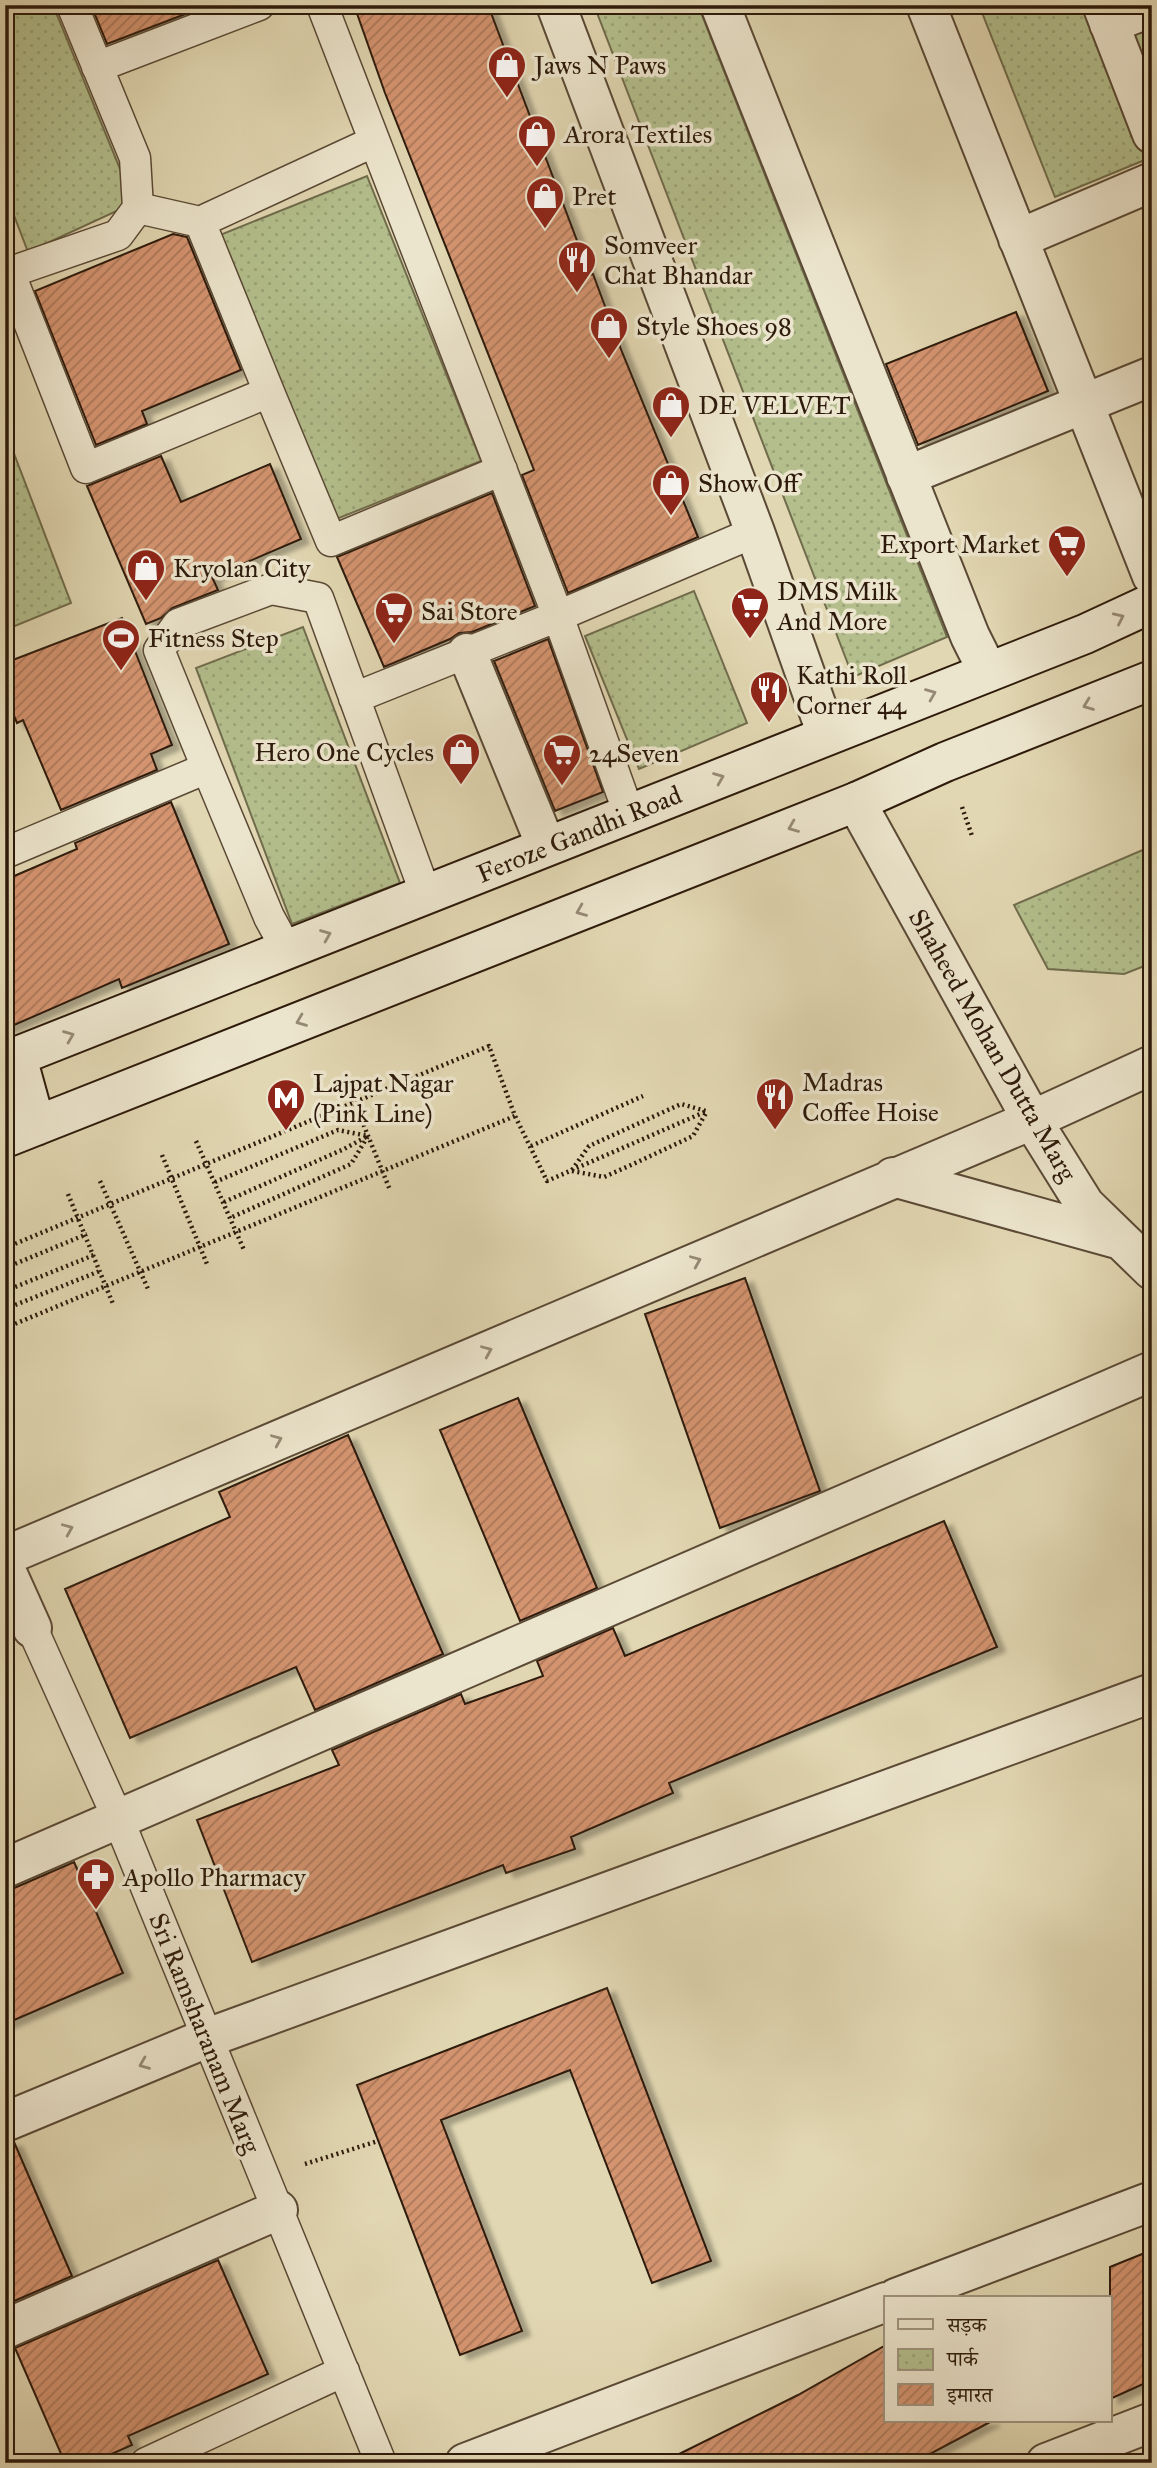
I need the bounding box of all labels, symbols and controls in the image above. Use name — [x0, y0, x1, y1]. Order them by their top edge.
shop icon: Jaws N Paws — [486, 44, 528, 99]
place label: Jaws N Paws — [531, 49, 666, 81]
shop icon: Arora Textiles — [516, 113, 558, 168]
place label: Arora Textiles — [563, 118, 712, 150]
shop icon: Pret — [524, 175, 566, 230]
place label: Pret — [572, 180, 616, 212]
place label: Somveer Chat Bhandar — [604, 229, 753, 291]
restaurant icon: Somveer Chat Bhandar — [556, 239, 598, 294]
shop icon: Style Shoes 98 — [588, 305, 630, 360]
place label: Style Shoes 98 — [636, 310, 792, 342]
shop icon: DE VELVET — [650, 384, 692, 439]
place label: DE VELVET — [698, 389, 851, 421]
shop icon: Show Off — [650, 462, 692, 517]
place label: Show Off — [698, 467, 803, 499]
supermarket icon: Export Market — [1046, 523, 1088, 578]
place label: Export Market — [880, 528, 1040, 560]
shop icon: Kryolan City — [125, 547, 167, 602]
place label: Kryolan City — [173, 552, 311, 584]
place label: DMS Milk And More — [776, 575, 899, 637]
supermarket icon: DMS Milk And More — [729, 585, 771, 640]
supermarket icon: Sai Store — [373, 590, 415, 645]
place label: Sai Store — [421, 595, 518, 627]
one-way arrow — [1112, 612, 1124, 626]
sports icon: Fitness Step — [100, 617, 142, 672]
place label: Fitness Step — [148, 622, 279, 654]
place label: Kathi Roll Corner 44 — [796, 659, 907, 721]
restaurant icon: Kathi Roll Corner 44 — [748, 669, 790, 724]
one-way arrow — [924, 689, 936, 703]
one-way arrow — [1083, 697, 1095, 711]
shop icon: Hero One Cycles — [440, 731, 482, 786]
supermarket icon: 24Seven — [541, 732, 583, 787]
place label: Hero One Cycles — [254, 736, 434, 768]
place label: 24Seven — [589, 737, 679, 769]
one-way arrow — [713, 773, 725, 787]
street label: Feroze Gandhi Road — [472, 778, 686, 890]
one-way arrow — [787, 819, 799, 833]
one-way arrow — [576, 902, 588, 916]
street label: Shaheed Mohan Dutta Marg — [902, 903, 1085, 1187]
one-way arrow — [319, 929, 331, 943]
one-way arrow — [296, 1013, 308, 1027]
one-way arrow — [62, 1031, 74, 1045]
place label: Madras Coffee Hoise — [802, 1066, 939, 1128]
place label: Lajpat Nagar (Pink Line) — [313, 1067, 454, 1129]
restaurant icon: Madras Coffee Hoise — [754, 1076, 796, 1131]
metro station icon: Lajpat Nagar (Pink Line) — [265, 1077, 307, 1132]
one-way arrow — [689, 1256, 701, 1270]
one-way arrow — [479, 1345, 492, 1359]
one-way arrow — [270, 1434, 283, 1448]
one-way arrow — [62, 1524, 74, 1538]
pharmacy icon: Apollo Pharmacy — [75, 1856, 117, 1911]
place label: Apollo Pharmacy — [122, 1861, 306, 1893]
street label: Sri Ramsharanam Marg — [142, 1908, 268, 2159]
one-way arrow — [139, 2055, 151, 2069]
legend — [884, 2296, 1112, 2422]
text: सड़क — [946, 2312, 987, 2338]
text: पार्क — [946, 2346, 979, 2372]
text: इमारत — [946, 2382, 994, 2408]

